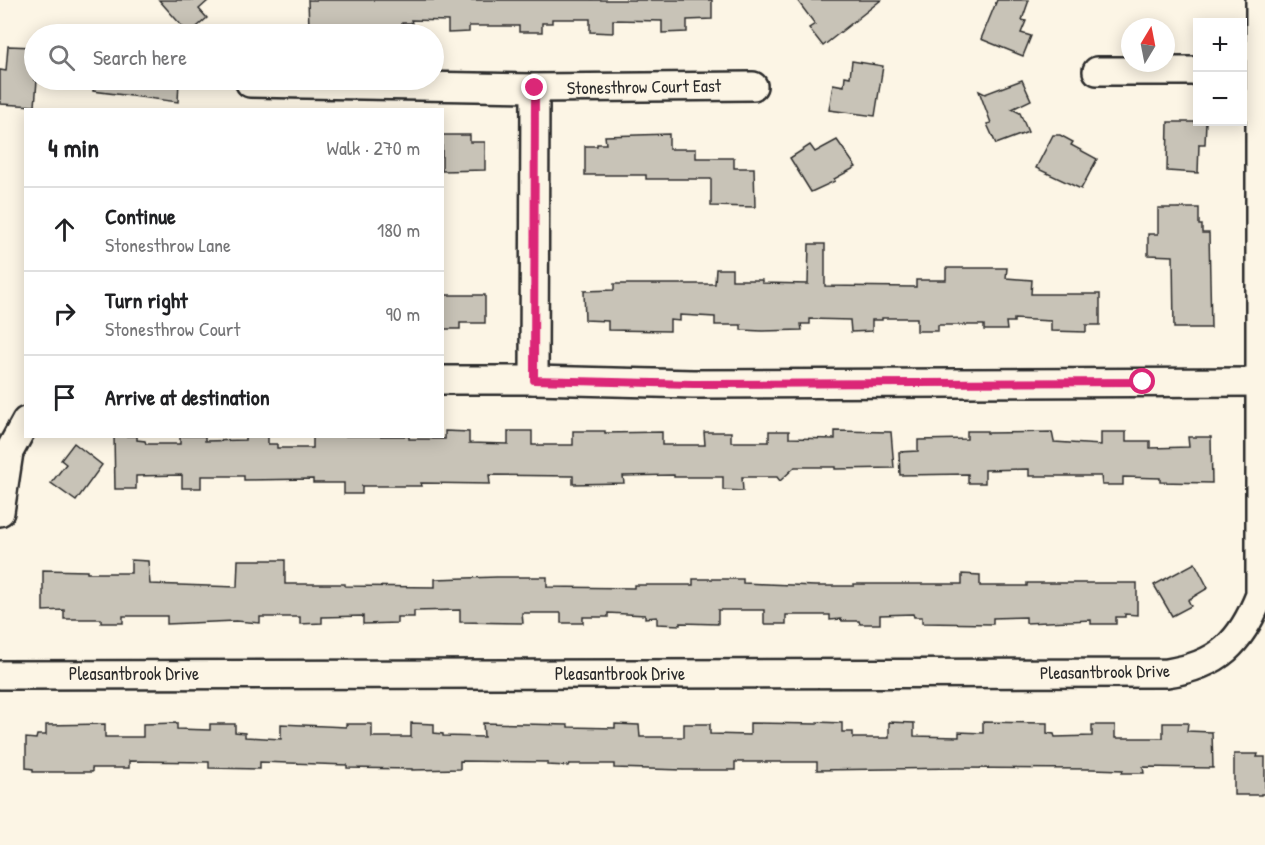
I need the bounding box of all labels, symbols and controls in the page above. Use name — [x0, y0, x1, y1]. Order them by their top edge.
north arrow — [1121, 18, 1175, 72]
map controls — [1193, 18, 1247, 126]
button: + — [1193, 18, 1247, 72]
search box — [24, 24, 444, 90]
icon: search — [45, 41, 78, 74]
text: Search here — [93, 42, 187, 72]
button: − — [1193, 72, 1247, 126]
street label: Stonesthrow Court East — [567, 73, 722, 100]
route end — [521, 74, 547, 100]
text: 4 min — [48, 130, 99, 165]
text: Walk · 270 m — [327, 134, 420, 161]
text: Continue — [105, 201, 176, 231]
icon: ahead — [48, 213, 81, 246]
text: 180 m — [377, 216, 420, 243]
text: Stonesthrow Lane — [105, 231, 231, 258]
text: Turn right — [105, 285, 188, 315]
icon: right — [48, 297, 81, 330]
text: 90 m — [386, 300, 420, 327]
text: Stonesthrow Court — [105, 315, 240, 342]
route start — [1129, 368, 1155, 394]
icon: arrive — [48, 381, 81, 414]
text: Arrive at destination — [105, 382, 270, 412]
street label: Pleasantbrook Drive — [1040, 658, 1170, 685]
street label: Pleasantbrook Drive — [69, 661, 199, 686]
street label: Pleasantbrook Drive — [555, 661, 685, 686]

